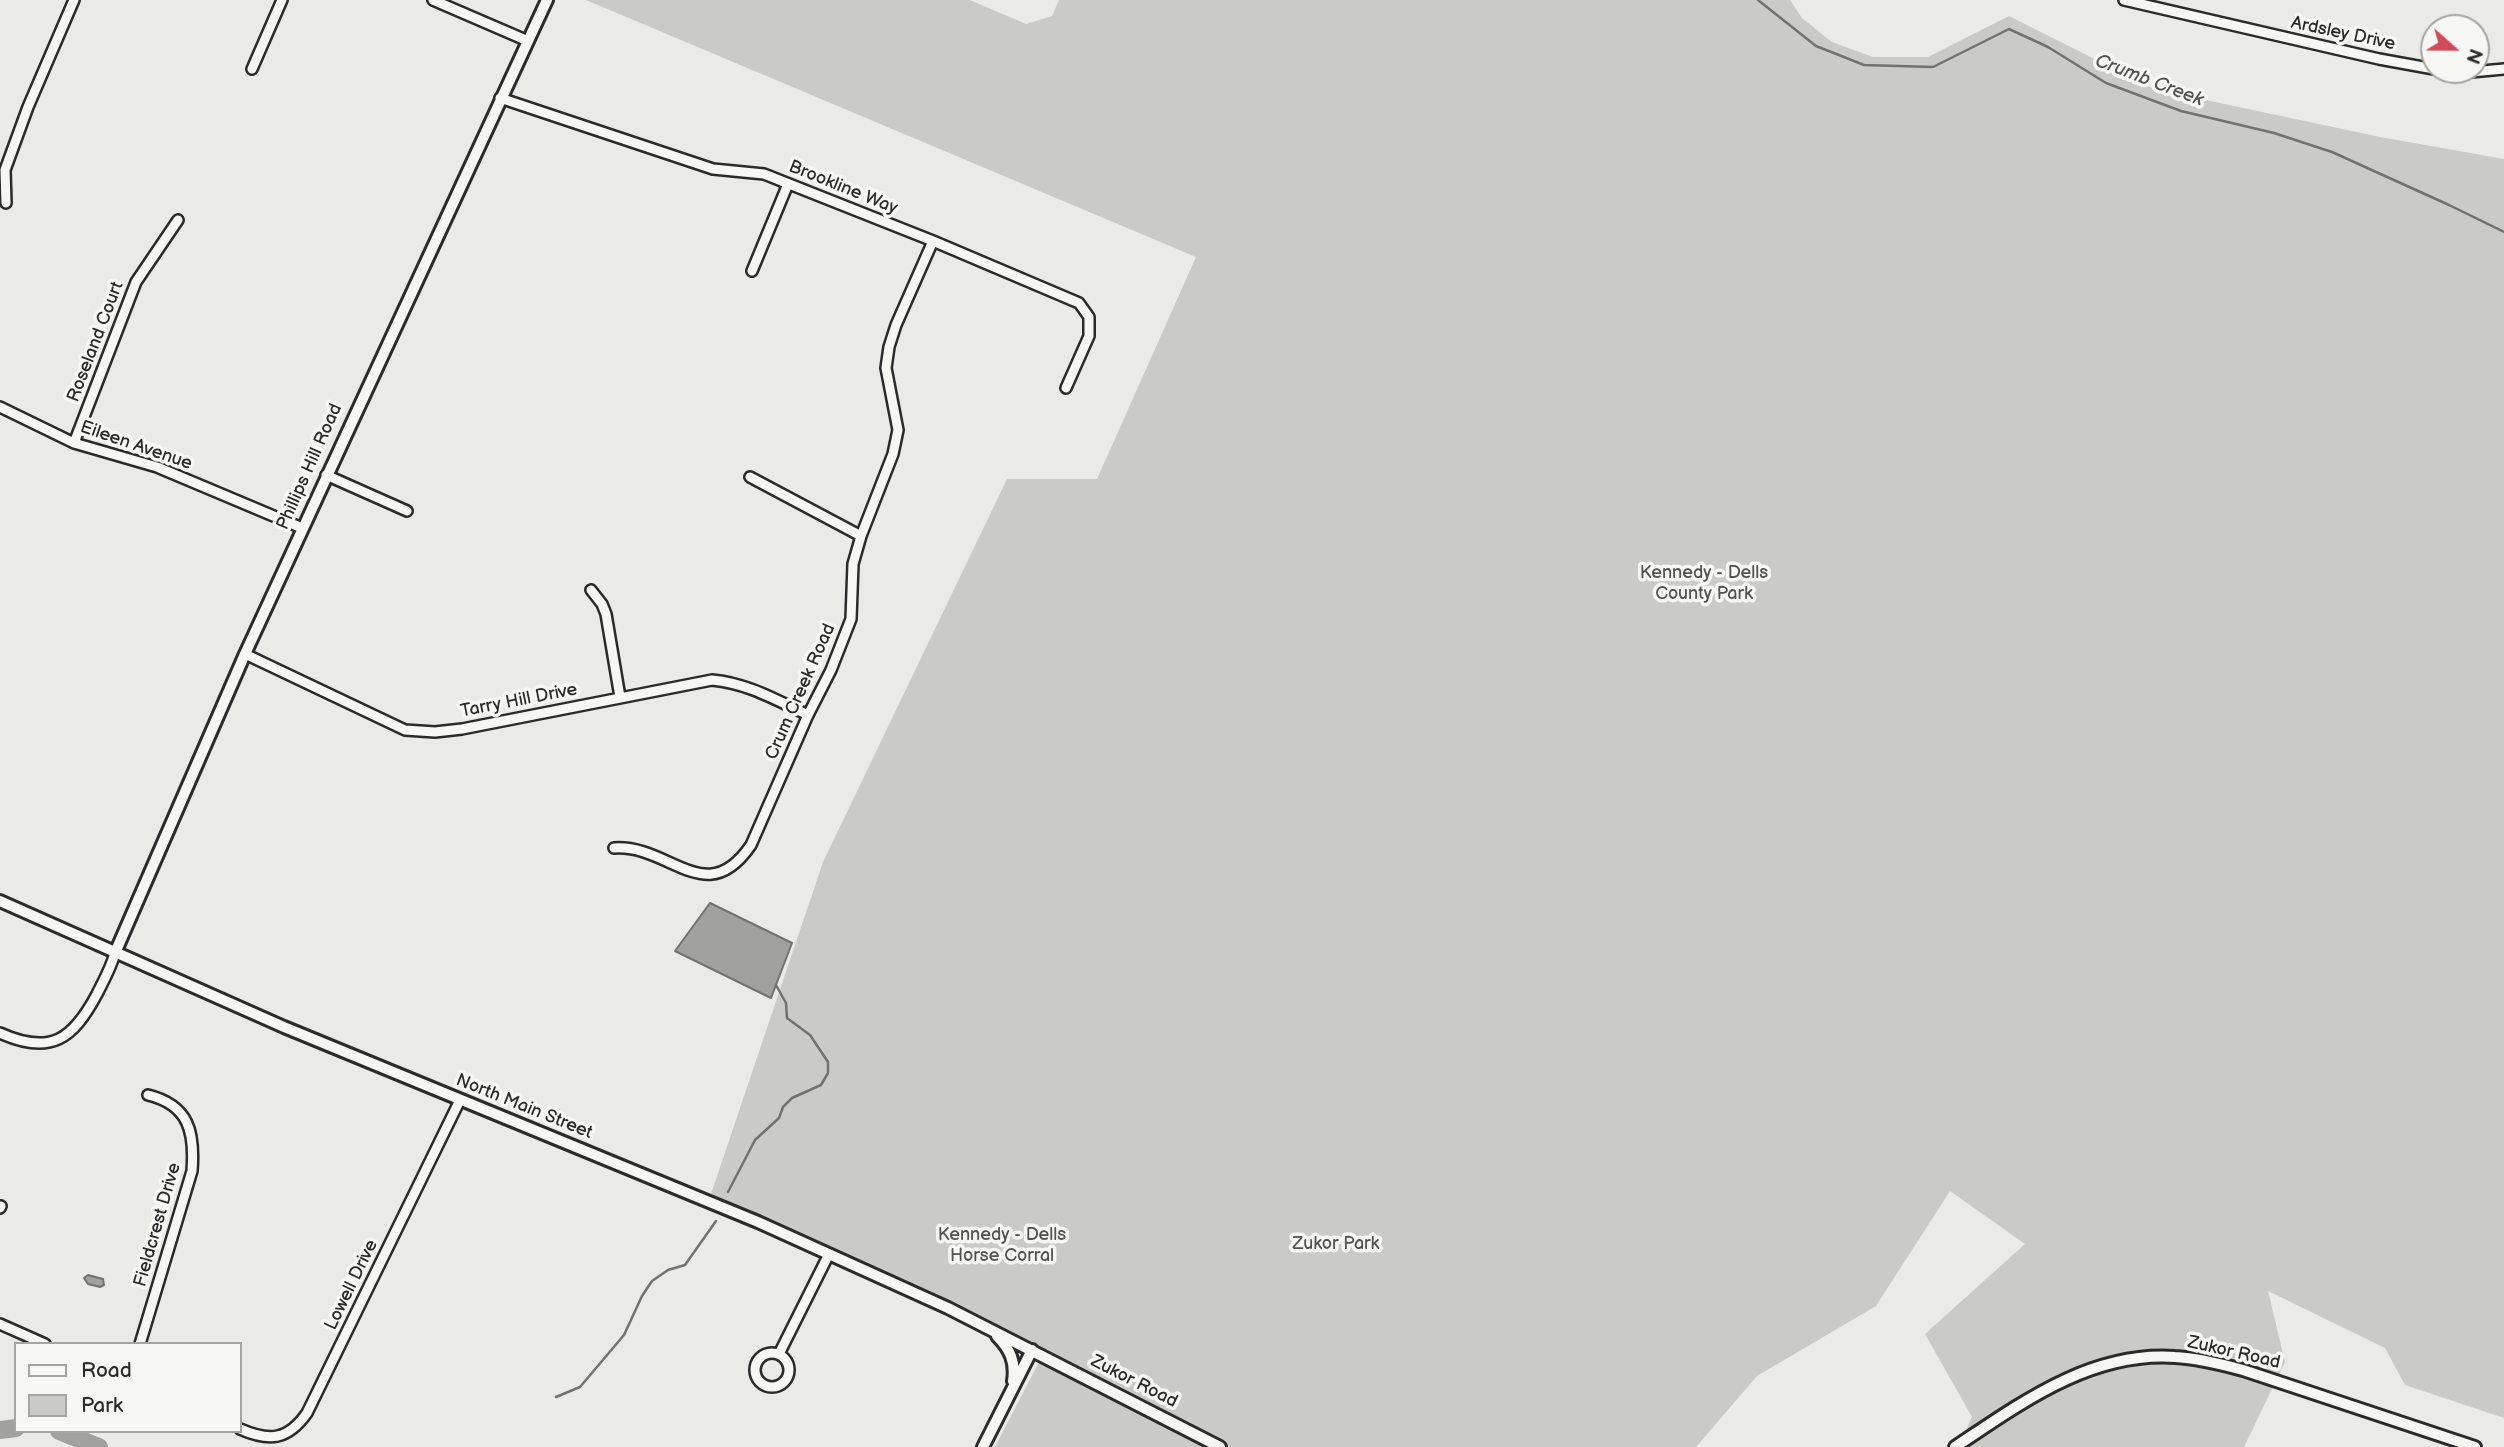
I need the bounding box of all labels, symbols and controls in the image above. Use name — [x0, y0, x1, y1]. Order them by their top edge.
street label: Ardsley Drive — [2289, 12, 2397, 56]
north arrow — [2420, 14, 2490, 84]
text: N — [2460, 45, 2487, 67]
water label: Crumb Creek — [2092, 50, 2206, 112]
street label: Brookline Way — [785, 156, 901, 220]
street label: Roseland Court — [63, 279, 129, 405]
street label: Phillips Hill Road — [273, 401, 347, 533]
street label: Eileen Avenue — [77, 417, 195, 475]
park label: Kennedy - Dells County Park — [1640, 562, 1768, 604]
street label: Crum Creek Road — [761, 621, 841, 763]
street label: Tarry Hill Drive — [459, 679, 579, 723]
street label: North Main Street — [453, 1070, 595, 1144]
street label: Fieldcrest Drive — [130, 1161, 186, 1289]
park label: Kennedy - Dells Horse Corral — [938, 1224, 1066, 1266]
park label: Zukor Park — [1293, 1233, 1379, 1255]
street label: Lowell Drive — [321, 1236, 383, 1334]
street label: Zukor Road — [2186, 1332, 2282, 1374]
legend — [14, 1342, 242, 1433]
street label: Zukor Road — [1087, 1351, 1181, 1413]
text: Road — [81, 1358, 132, 1383]
text: Park — [81, 1393, 123, 1418]

